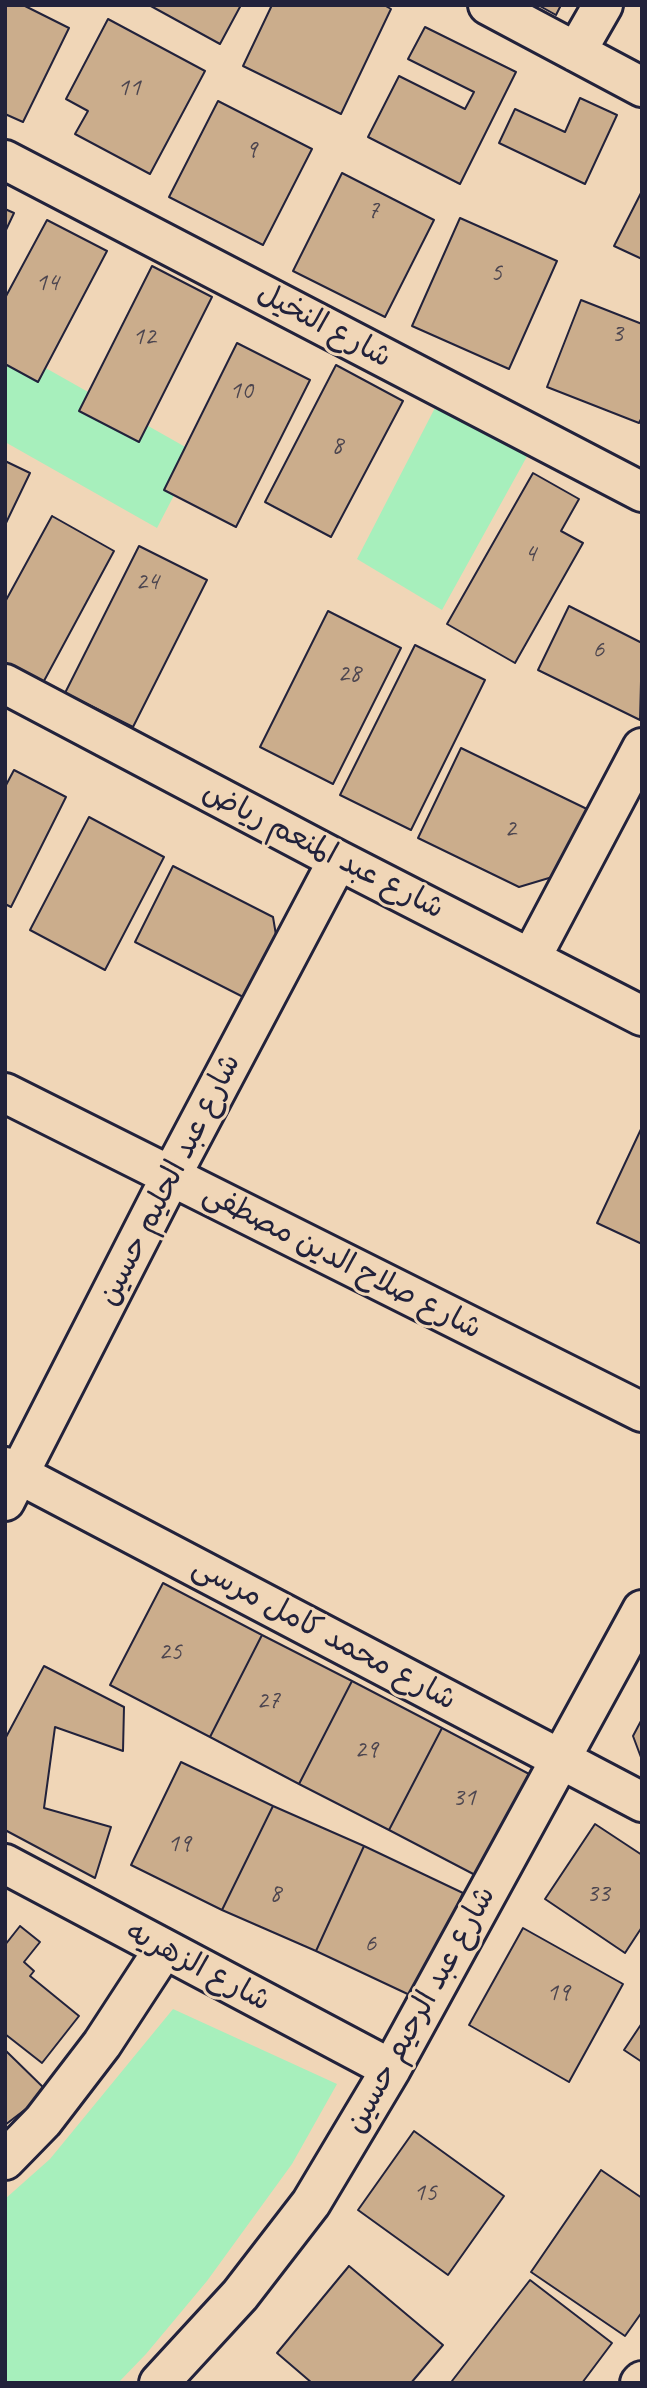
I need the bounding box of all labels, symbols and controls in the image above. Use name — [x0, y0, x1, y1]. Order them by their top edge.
house number: 11 — [117, 72, 141, 104]
house number: 9 — [245, 134, 257, 166]
house number: 7 — [367, 195, 379, 227]
house number: 5 — [490, 257, 502, 289]
house number: 14 — [35, 267, 59, 299]
street label: شارع النخيل — [251, 276, 397, 376]
house number: 3 — [611, 318, 623, 350]
house number: 12 — [132, 321, 156, 353]
house number: 10 — [229, 375, 253, 407]
house number: 8 — [331, 430, 343, 462]
house number: 4 — [524, 538, 536, 570]
house number: 24 — [135, 566, 159, 598]
house number: 6 — [592, 634, 604, 666]
house number: 28 — [337, 658, 361, 690]
street label: شارع عبد المنعم رياض — [196, 775, 450, 927]
house number: 2 — [504, 813, 516, 845]
street label: شارع عبد الحليم حسين — [91, 1048, 249, 1312]
street label: شارع صلاح الدين مصطفى — [197, 1176, 487, 1348]
street label: شارع محمد كامل مرسى — [186, 1549, 462, 1719]
house number: 25 — [158, 1636, 182, 1668]
house number: 27 — [256, 1685, 280, 1717]
house number: 29 — [354, 1734, 378, 1766]
house number: 31 — [452, 1782, 476, 1814]
house number: 19 — [167, 1828, 191, 1860]
house number: 8 — [269, 1878, 281, 1910]
house number: 33 — [586, 1878, 610, 1910]
street label: شارع عبد الرحيم حسين — [338, 1880, 504, 2140]
street label: شارع الزهريه — [120, 1914, 276, 2020]
house number: 6 — [364, 1928, 376, 1960]
house number: 19 — [546, 1977, 570, 2009]
house number: 15 — [413, 2177, 437, 2209]

